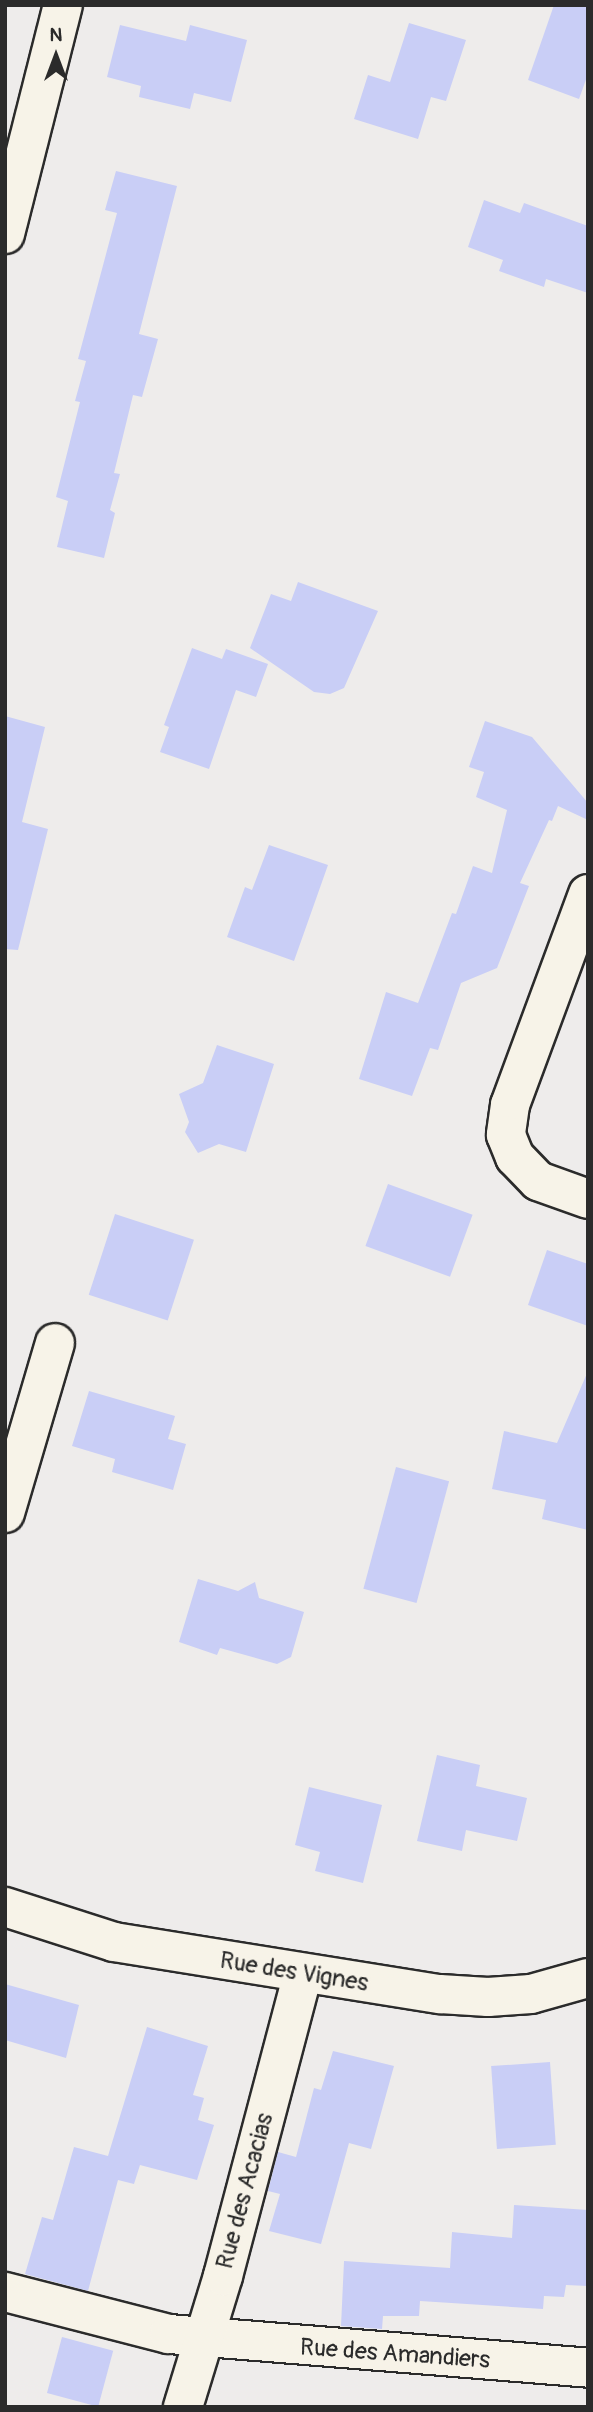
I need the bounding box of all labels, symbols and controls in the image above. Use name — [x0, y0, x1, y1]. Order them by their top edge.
north arrow — [21, 21, 91, 91]
text: N — [50, 23, 62, 47]
street label: Rue des Vignes — [218, 1946, 370, 1998]
street label: Rue des Acacias — [210, 2110, 280, 2272]
street label: Rue des Amandiers — [299, 2333, 491, 2375]

